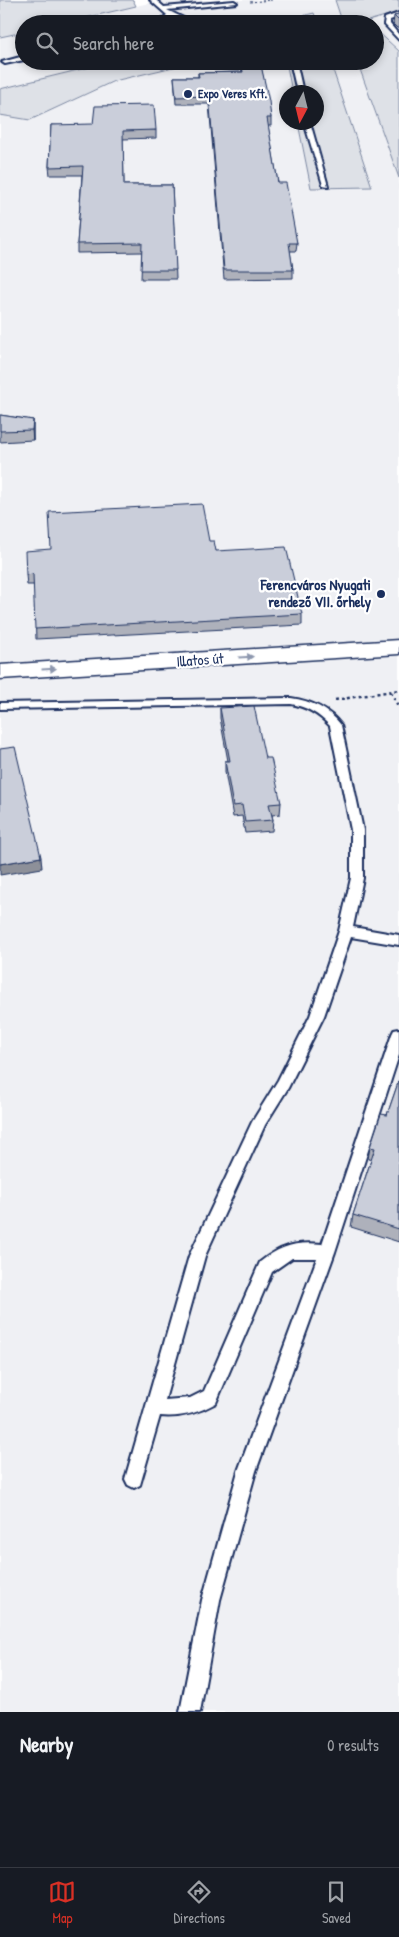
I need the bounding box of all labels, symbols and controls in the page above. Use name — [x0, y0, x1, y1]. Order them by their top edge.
search box — [15, 15, 384, 70]
icon: search — [33, 29, 61, 57]
text: Search here — [73, 30, 154, 56]
place label: Expo Veres Kft. — [198, 85, 267, 103]
north arrow — [279, 85, 324, 130]
marker: Expo Veres Kft. — [182, 88, 194, 100]
place label: Ferencváros Nyugati rendező VII. őrhely — [260, 574, 372, 613]
marker: Ferencváros Nyugati rendező VII. őrhely — [375, 588, 387, 600]
street label: Illatos út — [176, 647, 225, 672]
one-way arrow — [238, 652, 254, 660]
one-way arrow — [41, 665, 57, 673]
text: Nearby — [20, 1730, 73, 1759]
text: 0 results — [327, 1734, 379, 1756]
tab: Map — [48, 1878, 76, 1927]
tab: Directions — [173, 1878, 225, 1927]
tab: Saved — [322, 1878, 351, 1927]

